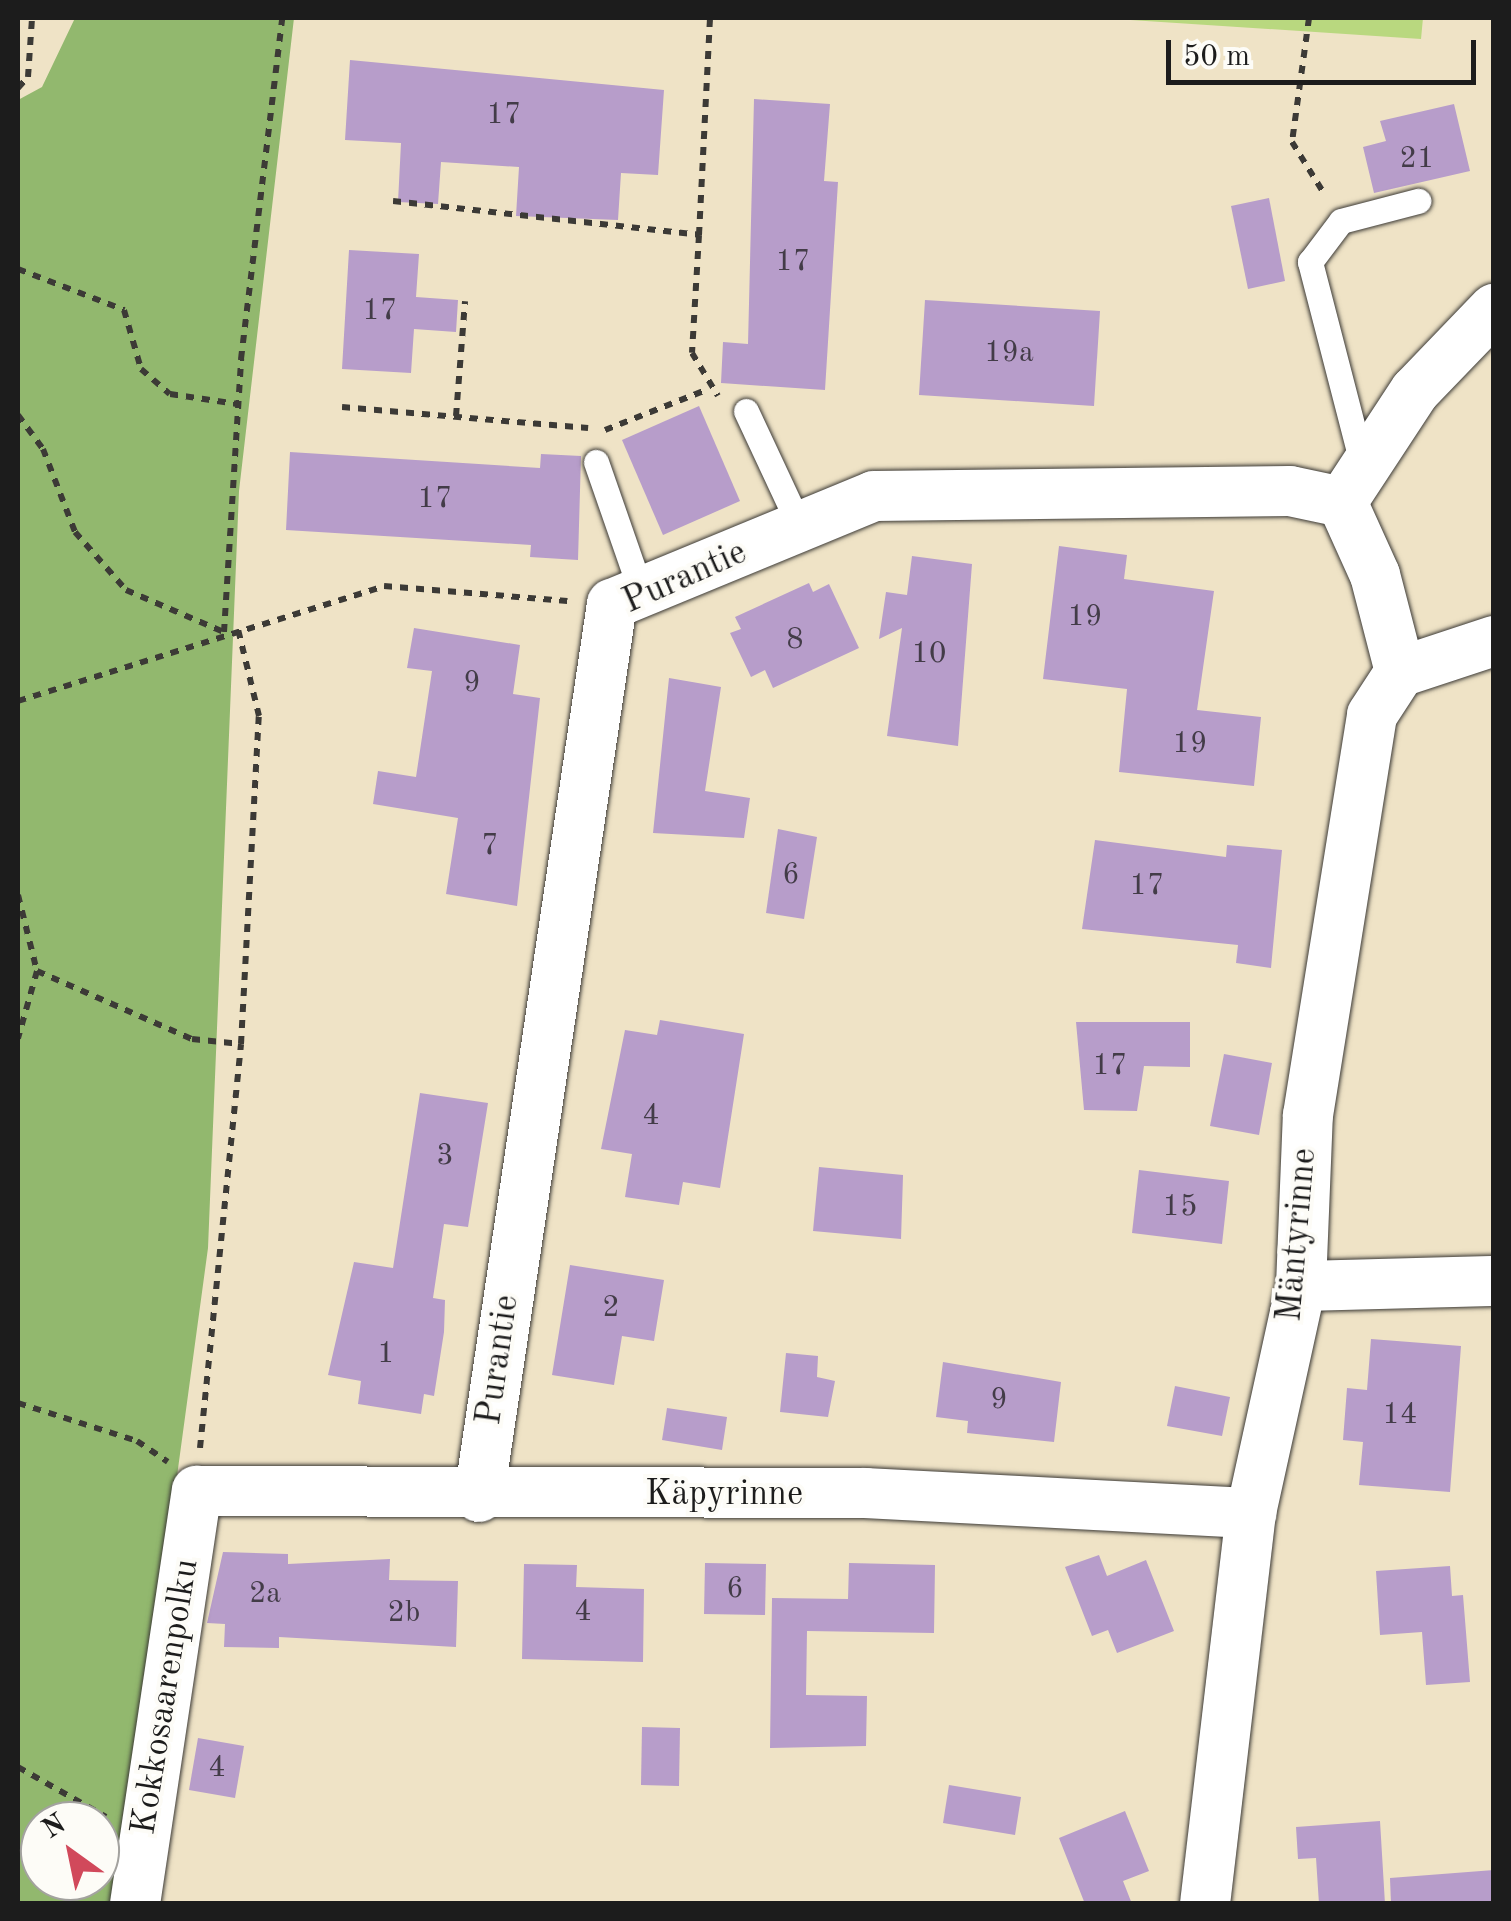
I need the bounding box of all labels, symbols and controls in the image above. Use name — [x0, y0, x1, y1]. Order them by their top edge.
scale bar — [1171, 20, 1481, 82]
text: 50 m — [1183, 42, 1250, 72]
house number: 17 — [487, 97, 521, 133]
house number: 21 — [1400, 141, 1434, 177]
house number: 17 — [776, 244, 810, 280]
house number: 17 — [363, 293, 397, 329]
house number: 19a — [984, 335, 1034, 371]
house number: 17 — [418, 481, 452, 517]
street label: Purantie — [617, 532, 753, 624]
house number: 19 — [1068, 599, 1102, 635]
house number: 8 — [786, 622, 804, 658]
house number: 10 — [912, 636, 946, 672]
house number: 9 — [463, 665, 481, 701]
house number: 19 — [1173, 726, 1207, 762]
house number: 7 — [481, 828, 499, 864]
house number: 6 — [782, 857, 800, 893]
house number: 17 — [1130, 868, 1164, 904]
house number: 17 — [1093, 1048, 1127, 1084]
house number: 4 — [642, 1098, 660, 1134]
house number: 3 — [436, 1138, 454, 1174]
street label: Mäntyrinne — [1269, 1146, 1327, 1324]
house number: 15 — [1163, 1189, 1197, 1225]
house number: 2 — [602, 1290, 620, 1326]
street label: Purantie — [469, 1292, 529, 1428]
house number: 1 — [377, 1336, 395, 1372]
house number: 9 — [990, 1382, 1008, 1418]
house number: 14 — [1383, 1397, 1417, 1433]
street label: Käpyrinne — [645, 1474, 803, 1516]
street label: Kokkosaarenpolku — [123, 1556, 209, 1838]
house number: 6 — [726, 1571, 744, 1607]
house number: 2a — [249, 1576, 281, 1612]
house number: 4 — [574, 1594, 592, 1630]
house number: 2b — [388, 1595, 420, 1631]
house number: 4 — [208, 1750, 226, 1786]
north arrow — [20, 1801, 120, 1901]
text: N — [38, 1810, 71, 1845]

